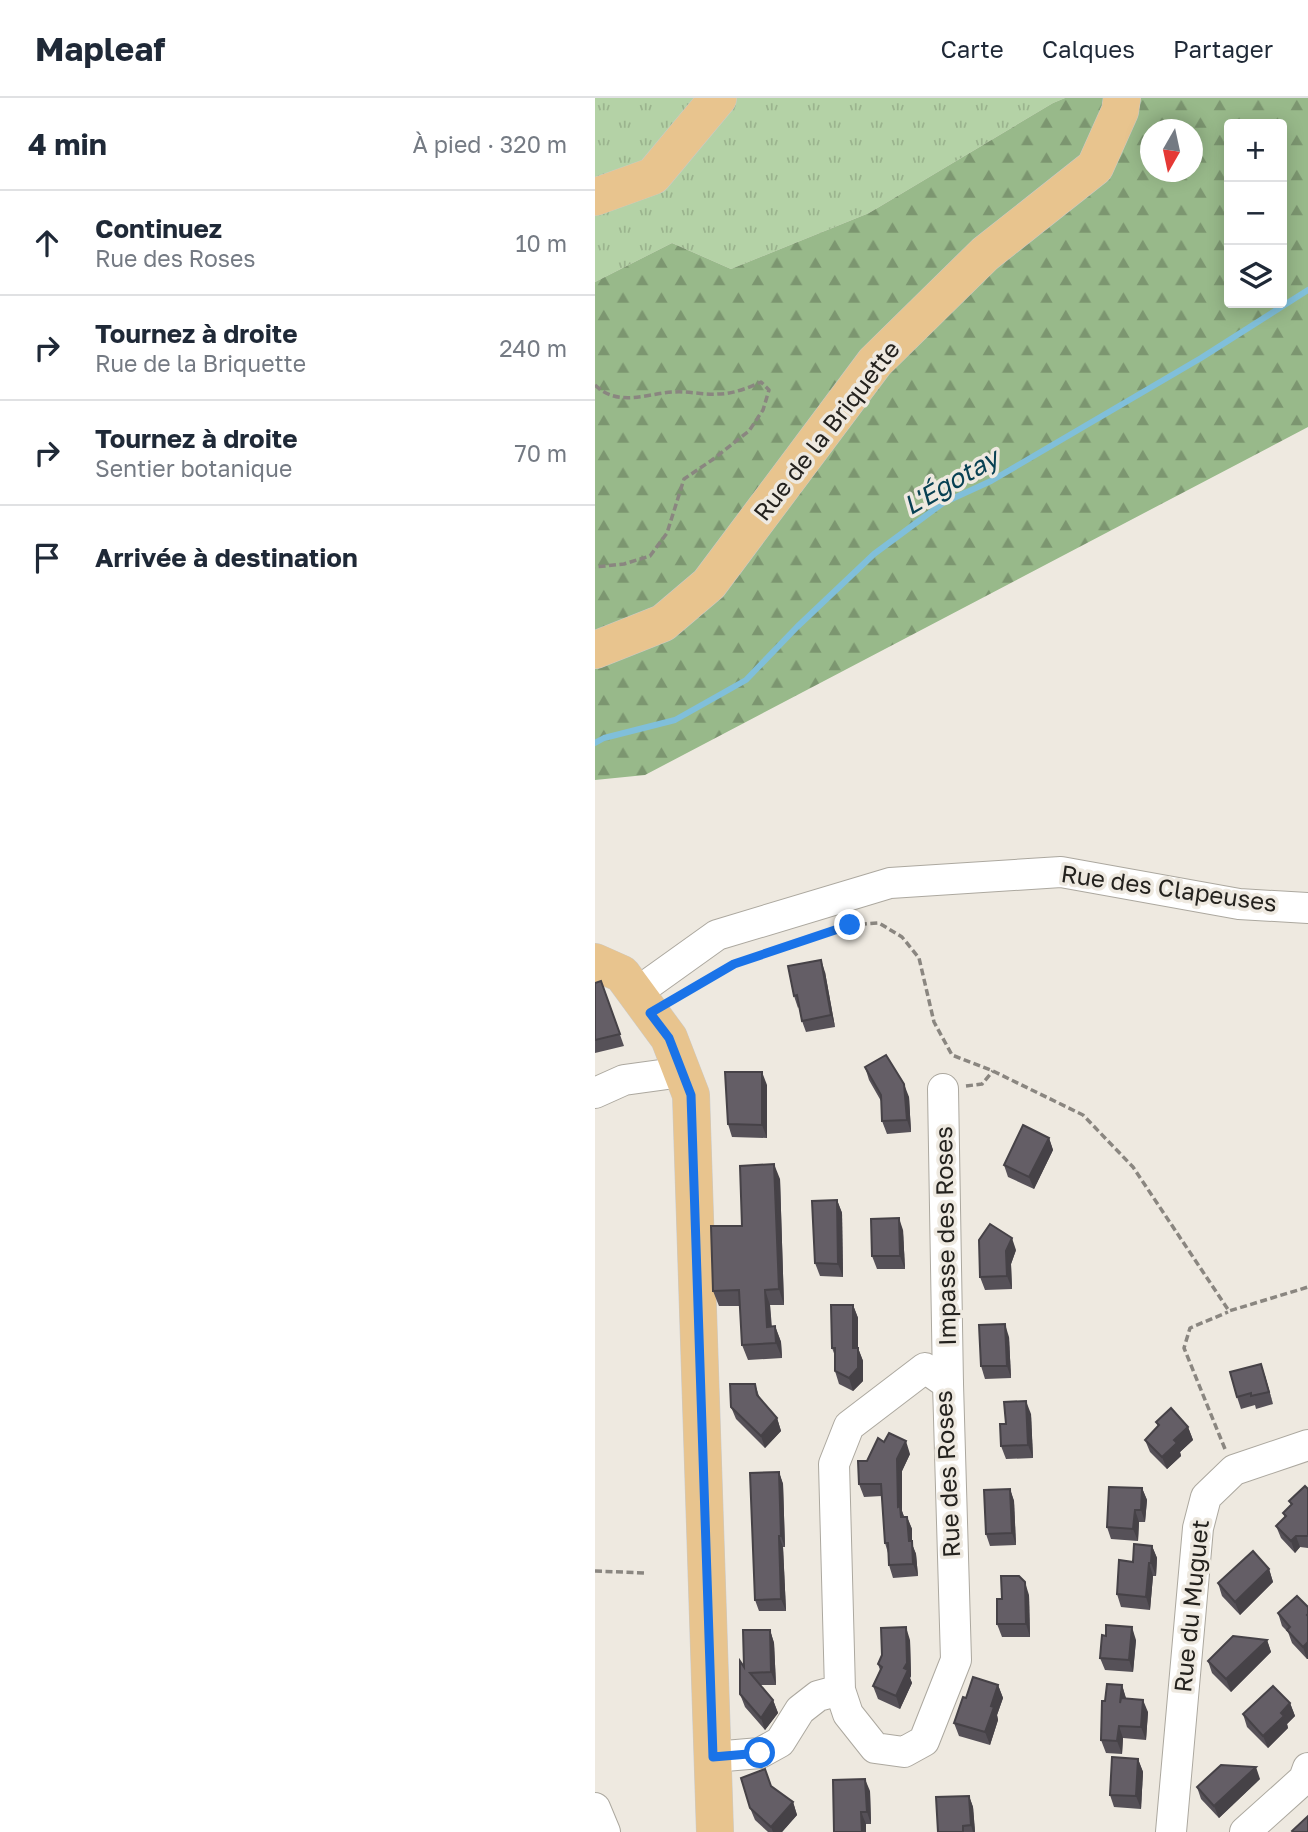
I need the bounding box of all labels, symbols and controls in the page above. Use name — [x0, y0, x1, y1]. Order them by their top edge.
text: Mapleaf — [35, 29, 165, 68]
text: Carte — [940, 34, 1004, 63]
text: Calques — [1042, 34, 1135, 63]
text: Partager — [1173, 34, 1273, 63]
north arrow — [1140, 119, 1203, 182]
map controls — [1224, 119, 1287, 308]
button: + — [1224, 119, 1287, 182]
text: 4 min — [28, 126, 107, 162]
text: À pied · 320 m — [412, 130, 567, 158]
button: − — [1224, 182, 1287, 245]
text: Continuez — [95, 213, 222, 244]
icon: ahead — [28, 224, 66, 262]
text: 10 m — [515, 229, 567, 257]
text: Rue des Roses — [95, 244, 256, 272]
button: layers — [1224, 245, 1287, 308]
text: Tournez à droite — [95, 318, 298, 349]
icon: right — [28, 329, 66, 367]
text: 240 m — [499, 334, 567, 362]
street label: Rue de la Briquette — [747, 334, 905, 526]
text: Rue de la Briquette — [95, 349, 306, 377]
text: Tournez à droite — [95, 423, 298, 454]
icon: right — [28, 434, 66, 472]
text: 70 m — [514, 439, 567, 467]
water label: L'Égotay — [898, 440, 1007, 521]
text: Sentier botanique — [95, 454, 292, 482]
icon: arrive — [28, 539, 66, 577]
text: Arrivée à destination — [95, 542, 358, 573]
street label: Rue des Clapeuses — [1059, 858, 1279, 917]
route end — [834, 909, 865, 940]
street label: Impasse des Roses — [928, 1126, 961, 1346]
street label: Rue des Roses — [928, 1390, 965, 1558]
street label: Rue du Muguet — [1167, 1518, 1214, 1694]
route start — [744, 1737, 775, 1768]

